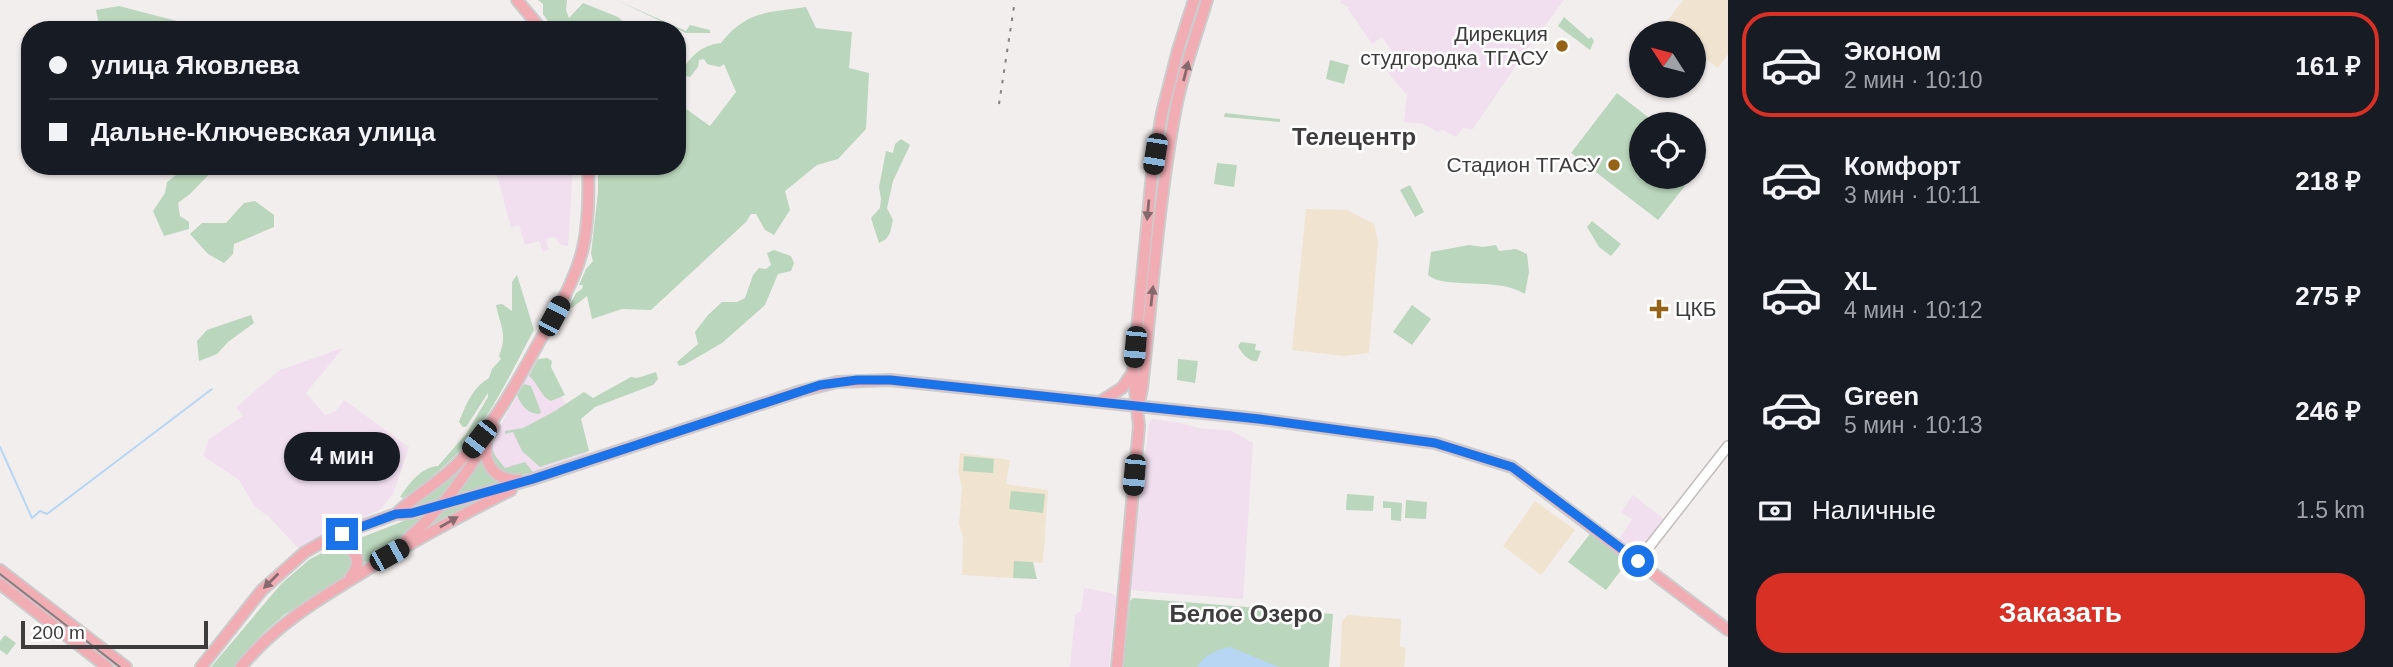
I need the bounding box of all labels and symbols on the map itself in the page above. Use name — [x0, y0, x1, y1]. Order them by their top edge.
north arrow — [1629, 21, 1706, 98]
place label: Дирекция студгородка ТГАСУ — [1360, 22, 1549, 69]
marker: Дирекция студгородка ТГАСУ — [1554, 38, 1570, 54]
one-way arrow — [1181, 60, 1192, 82]
district label: Телецентр — [1292, 123, 1416, 150]
car — [1142, 132, 1169, 176]
place label: Стадион ТГАСУ — [1447, 153, 1601, 176]
marker: Стадион ТГАСУ — [1606, 157, 1622, 173]
one-way arrow — [1142, 199, 1153, 221]
one-way arrow — [1147, 285, 1158, 307]
car — [535, 293, 574, 339]
place label: ЦКБ — [1675, 297, 1717, 320]
marker: ЦКБ — [1649, 299, 1669, 319]
car — [1123, 325, 1148, 369]
car — [458, 416, 501, 462]
callout: 4 мин — [284, 433, 400, 482]
car — [1122, 453, 1147, 497]
one-way arrow — [439, 516, 458, 528]
route end — [326, 518, 358, 550]
car — [366, 536, 413, 574]
route start — [1622, 545, 1654, 577]
one-way arrow — [264, 572, 280, 589]
district label: Белое Озеро — [1169, 600, 1323, 627]
scale bar — [21, 618, 208, 650]

